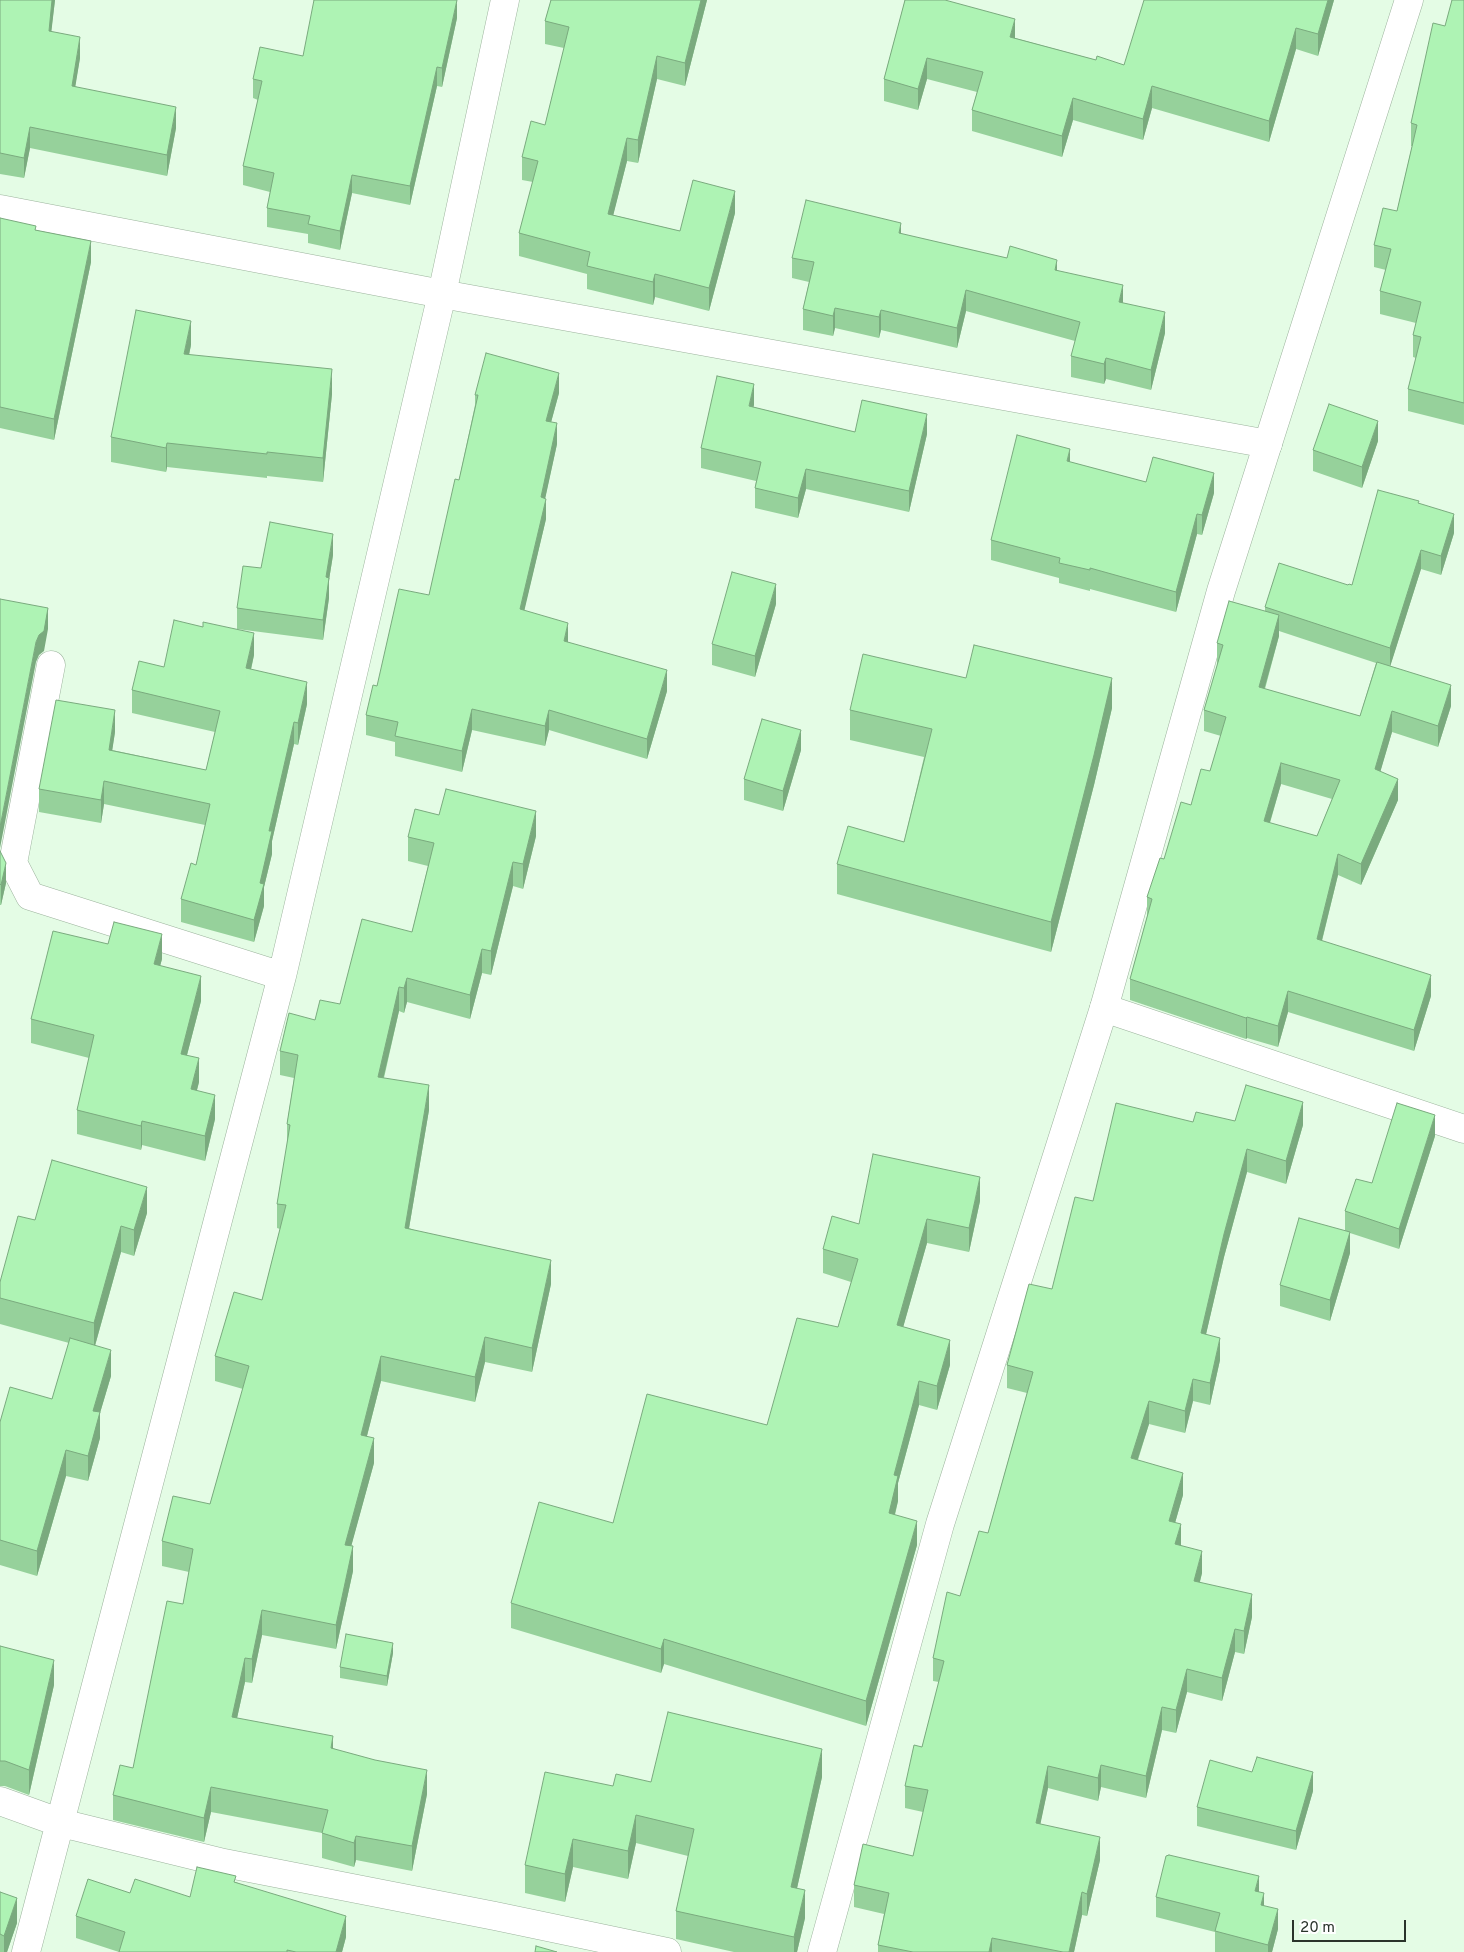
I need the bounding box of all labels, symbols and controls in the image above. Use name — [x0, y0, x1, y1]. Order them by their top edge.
scale bar — [1294, 1910, 1408, 1942]
text: 20 m — [1300, 1919, 1335, 1938]

